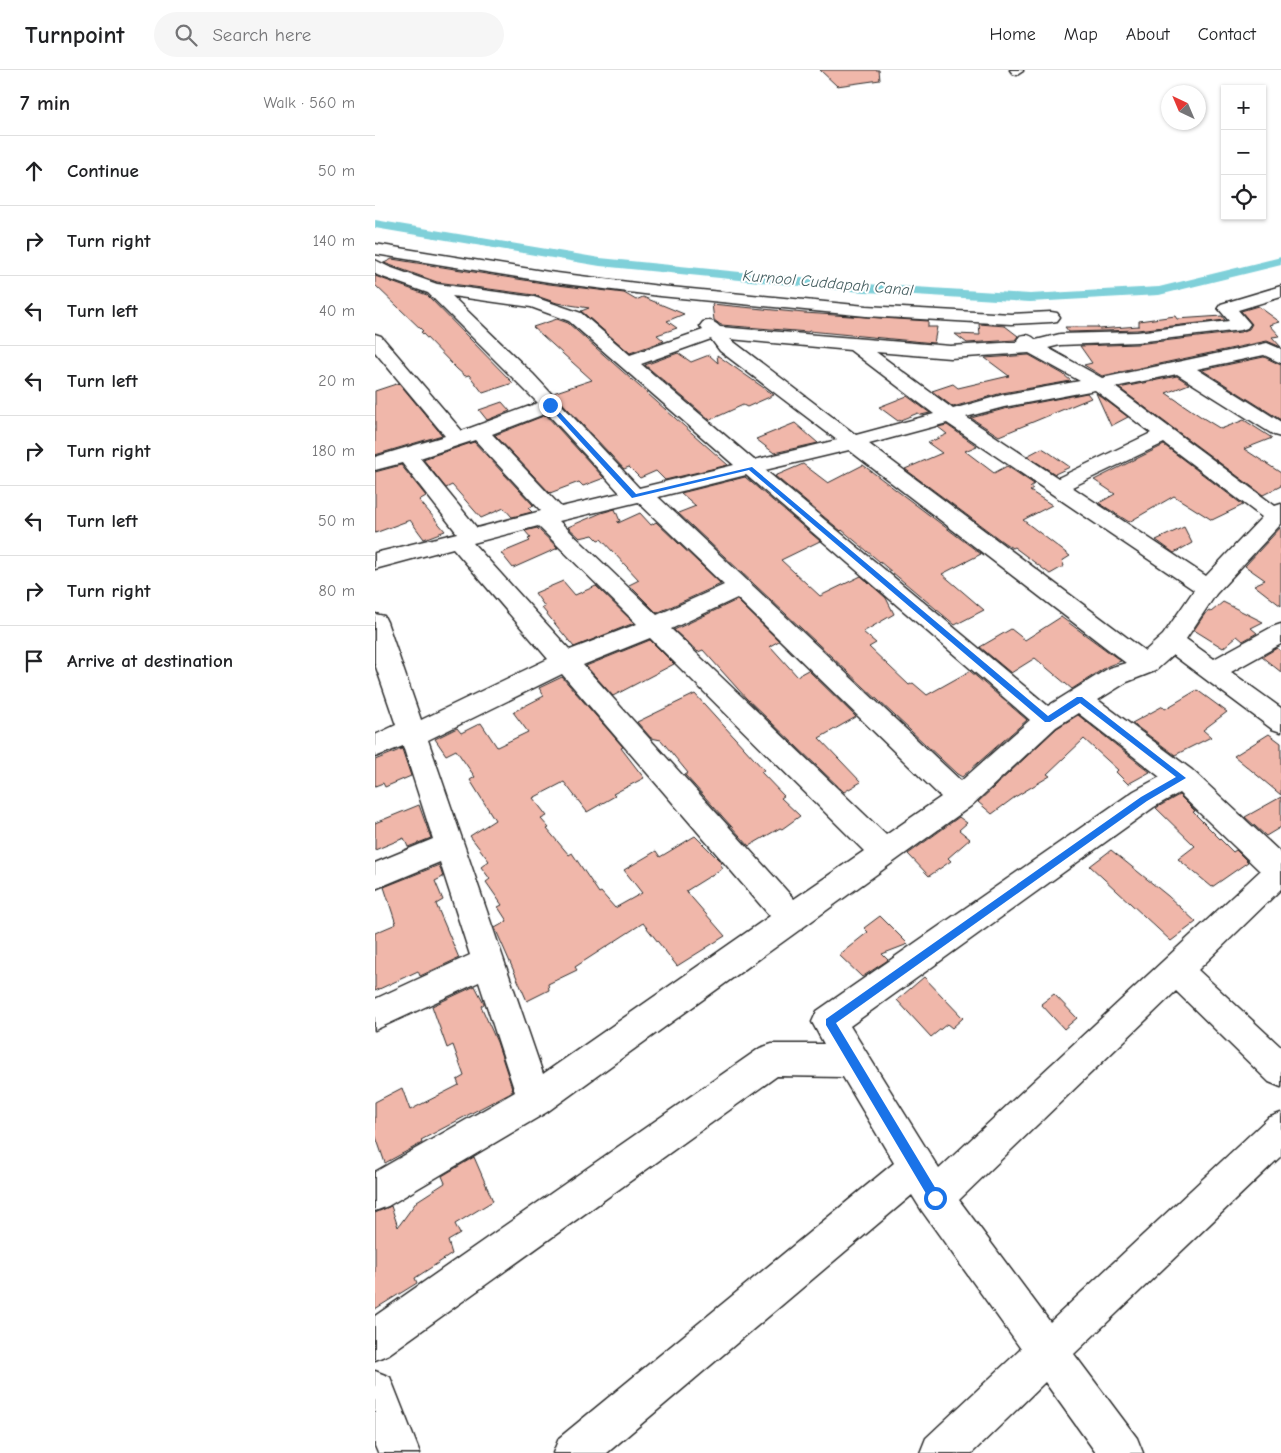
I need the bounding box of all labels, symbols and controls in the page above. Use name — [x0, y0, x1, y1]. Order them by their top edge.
search box — [154, 12, 504, 57]
text: Turnpoint — [25, 21, 124, 49]
icon: search — [172, 21, 200, 49]
text: Search here — [212, 24, 311, 46]
text: Home — [989, 24, 1036, 45]
text: Map — [1064, 24, 1098, 45]
text: About — [1126, 24, 1170, 45]
text: Contact — [1198, 24, 1256, 45]
north arrow — [1161, 85, 1206, 130]
map controls — [1221, 85, 1266, 220]
button: + — [1221, 85, 1266, 130]
text: 7 min — [20, 91, 70, 115]
text: Walk · 560 m — [264, 94, 355, 112]
button: − — [1221, 130, 1266, 175]
icon: ahead — [20, 157, 48, 185]
text: Continue — [67, 160, 139, 182]
text: 50 m — [318, 162, 355, 180]
button: locate — [1221, 175, 1266, 220]
icon: right — [20, 227, 48, 255]
text: Turn right — [67, 230, 151, 252]
text: 140 m — [313, 232, 355, 250]
water label: Kurnool Cuddapah Canal — [742, 267, 914, 299]
icon: left — [20, 297, 48, 325]
text: Turn left — [67, 300, 138, 322]
text: 40 m — [319, 302, 355, 320]
icon: left — [20, 367, 48, 395]
text: Turn left — [67, 370, 138, 392]
text: 20 m — [318, 372, 355, 390]
route end — [539, 394, 562, 417]
icon: right — [20, 437, 48, 465]
text: Turn right — [67, 440, 151, 462]
text: 180 m — [312, 442, 355, 460]
icon: left — [20, 507, 48, 535]
text: Turn left — [67, 510, 138, 532]
text: 50 m — [318, 512, 355, 530]
icon: right — [20, 577, 48, 605]
text: Turn right — [67, 580, 151, 602]
text: 80 m — [318, 582, 355, 600]
icon: arrive — [20, 647, 48, 675]
text: Arrive at destination — [67, 650, 233, 672]
route start — [924, 1187, 947, 1210]

